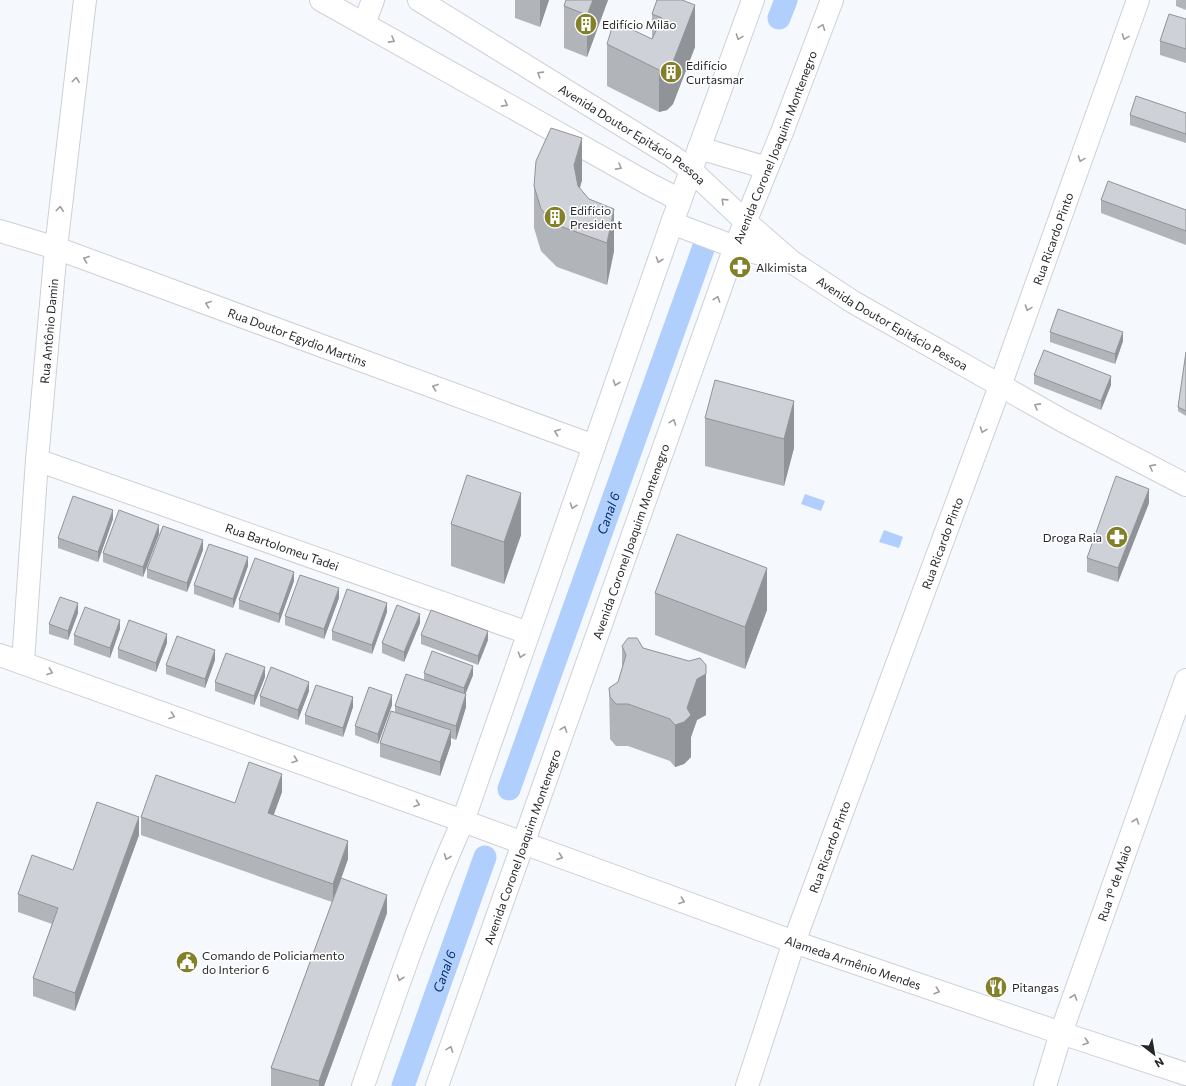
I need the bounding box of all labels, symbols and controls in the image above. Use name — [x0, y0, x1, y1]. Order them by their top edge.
building icon: Edifício Milão — [573, 11, 599, 37]
place label: Edifício Milão — [602, 17, 676, 31]
one-way arrow — [817, 24, 825, 31]
one-way arrow — [736, 33, 744, 40]
one-way arrow — [1121, 33, 1130, 40]
one-way arrow — [388, 35, 395, 43]
street label: Avenida Coronel Joaquim Montenegro — [730, 49, 819, 245]
place label: Edifício Curtasmar — [686, 58, 744, 86]
building icon: Edifício Curtasmar — [658, 59, 684, 85]
one-way arrow — [537, 72, 544, 79]
one-way arrow — [71, 77, 80, 83]
street label: Avenida Doutor Epitácio Pessoa — [556, 81, 708, 187]
one-way arrow — [501, 99, 508, 106]
one-way arrow — [1077, 155, 1086, 162]
one-way arrow — [614, 162, 622, 170]
street label: Rua Ricardo Pinto — [1030, 190, 1076, 287]
one-way arrow — [721, 198, 729, 206]
place label: Edifício President — [570, 203, 622, 231]
building icon: Edifício President — [542, 204, 568, 230]
one-way arrow — [55, 206, 64, 212]
pharmacy icon: Alkimista — [727, 254, 753, 280]
one-way arrow — [83, 256, 90, 264]
one-way arrow — [655, 257, 664, 264]
place label: Alkimista — [756, 260, 807, 274]
street label: Avenida Doutor Epitácio Pessoa — [814, 273, 970, 373]
street label: Rua Antônio Damin — [37, 278, 60, 384]
one-way arrow — [712, 296, 720, 303]
one-way arrow — [205, 300, 212, 309]
one-way arrow — [1024, 304, 1032, 311]
street label: Rua Doutor Egydio Martins — [226, 305, 369, 369]
one-way arrow — [612, 379, 621, 386]
one-way arrow — [432, 384, 439, 392]
one-way arrow — [1033, 404, 1041, 411]
one-way arrow — [668, 418, 677, 425]
one-way arrow — [980, 426, 988, 433]
one-way arrow — [554, 429, 561, 437]
street label: Avenida Coronel Joaquim Montenegro — [589, 442, 672, 641]
one-way arrow — [1148, 464, 1156, 472]
water label: Canal 6 — [593, 490, 623, 537]
street label: Rua Ricardo Pinto — [918, 495, 965, 591]
one-way arrow — [569, 502, 578, 509]
street label: Rua Bartolomeu Tadei — [224, 520, 341, 573]
pharmacy icon: Droga Raia — [1104, 524, 1130, 550]
place label: Droga Raia — [1043, 530, 1102, 544]
one-way arrow — [517, 651, 526, 658]
one-way arrow — [47, 668, 54, 676]
one-way arrow — [169, 712, 176, 720]
one-way arrow — [559, 725, 568, 732]
street label: Avenida Coronel Joaquim Montenegro — [481, 747, 563, 946]
one-way arrow — [291, 756, 298, 764]
street label: Rua Ricardo Pinto — [806, 799, 853, 895]
one-way arrow — [413, 800, 420, 808]
one-way arrow — [1131, 818, 1140, 825]
street label: Rua 1º de Maio — [1094, 843, 1134, 923]
one-way arrow — [444, 852, 452, 860]
one-way arrow — [556, 852, 563, 861]
one-way arrow — [679, 897, 686, 905]
street label: Alameda Armênio Mendes — [783, 932, 923, 992]
place label: Comando de Policiamento do Interior 6 — [202, 948, 345, 976]
water label: Canal 6 — [429, 948, 459, 994]
public building icon: Comando de Policiamento do Interior 6 — [174, 949, 200, 975]
restaurant icon: Pitangas — [983, 974, 1009, 1000]
one-way arrow — [397, 975, 405, 982]
place label: Pitangas — [1012, 980, 1059, 994]
one-way arrow — [933, 986, 940, 995]
one-way arrow — [1069, 993, 1078, 1000]
north arrow — [1134, 1034, 1174, 1074]
one-way arrow — [1083, 1037, 1090, 1045]
one-way arrow — [446, 1046, 454, 1053]
text: N — [1153, 1055, 1166, 1071]

